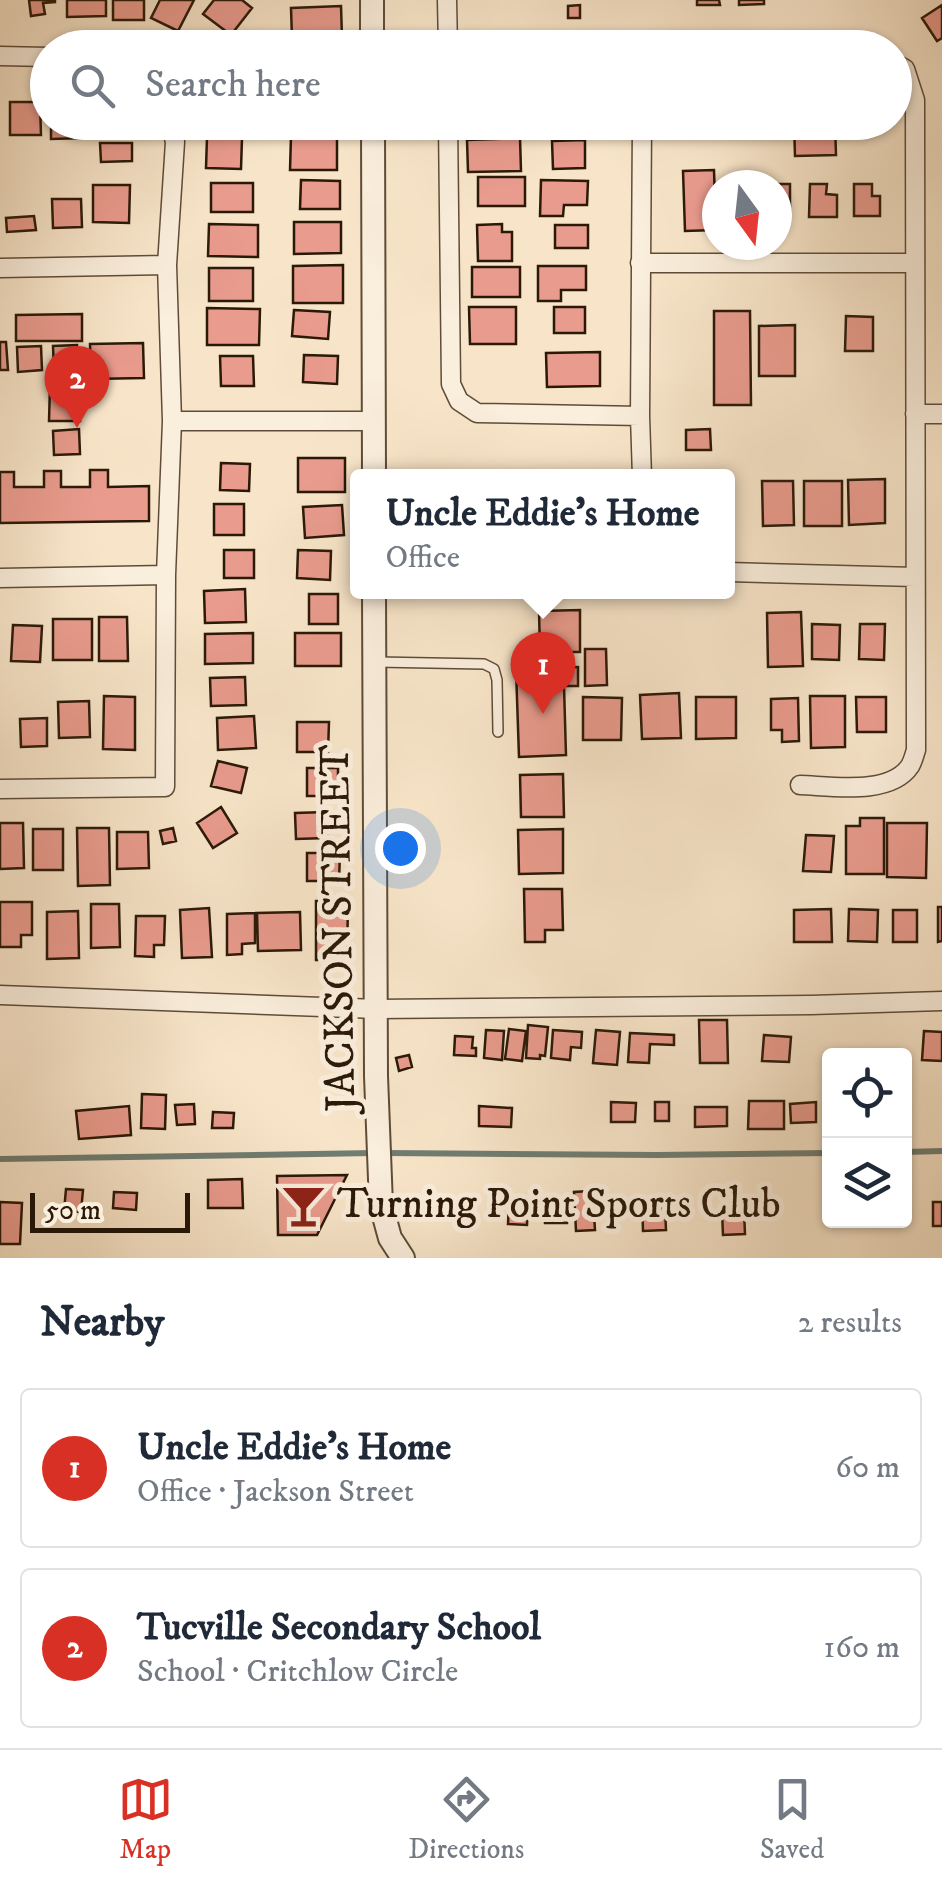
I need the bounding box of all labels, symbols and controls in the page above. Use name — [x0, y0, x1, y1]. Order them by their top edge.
search box — [30, 30, 912, 140]
icon: search — [65, 58, 120, 113]
text: Search here — [145, 61, 321, 109]
north arrow — [702, 170, 792, 260]
pin: 2 — [44, 346, 110, 428]
popup — [350, 469, 735, 599]
text: Uncle Eddie’s Home — [385, 490, 700, 538]
text: Office — [385, 538, 460, 578]
pin: 1 — [510, 632, 576, 714]
street label: JACKSON STREET — [310, 744, 368, 1116]
your location — [375, 823, 426, 874]
map controls — [822, 1048, 912, 1228]
button: locate — [822, 1048, 912, 1138]
button: layers — [822, 1138, 912, 1228]
place label: Turning Point Sports Club — [337, 1179, 781, 1231]
bar icon: Turning Point Sports Club — [280, 1181, 328, 1229]
scale bar — [30, 1188, 190, 1232]
text: 50 m — [45, 1193, 101, 1228]
text: Nearby — [40, 1297, 164, 1349]
text: 2 results — [798, 1303, 902, 1343]
text: Uncle Eddie’s Home — [137, 1424, 451, 1472]
text: 1 — [69, 1448, 80, 1488]
text: 60 m — [835, 1448, 900, 1488]
text: Office · Jackson Street — [137, 1472, 414, 1512]
text: Tucville Secondary School — [137, 1604, 541, 1652]
text: 2 — [67, 1628, 82, 1668]
text: 160 m — [824, 1628, 900, 1668]
text: School · Critchlow Circle — [137, 1652, 458, 1692]
tab: Map — [118, 1772, 173, 1867]
tab: Directions — [408, 1772, 524, 1867]
tab: Saved — [760, 1772, 824, 1867]

